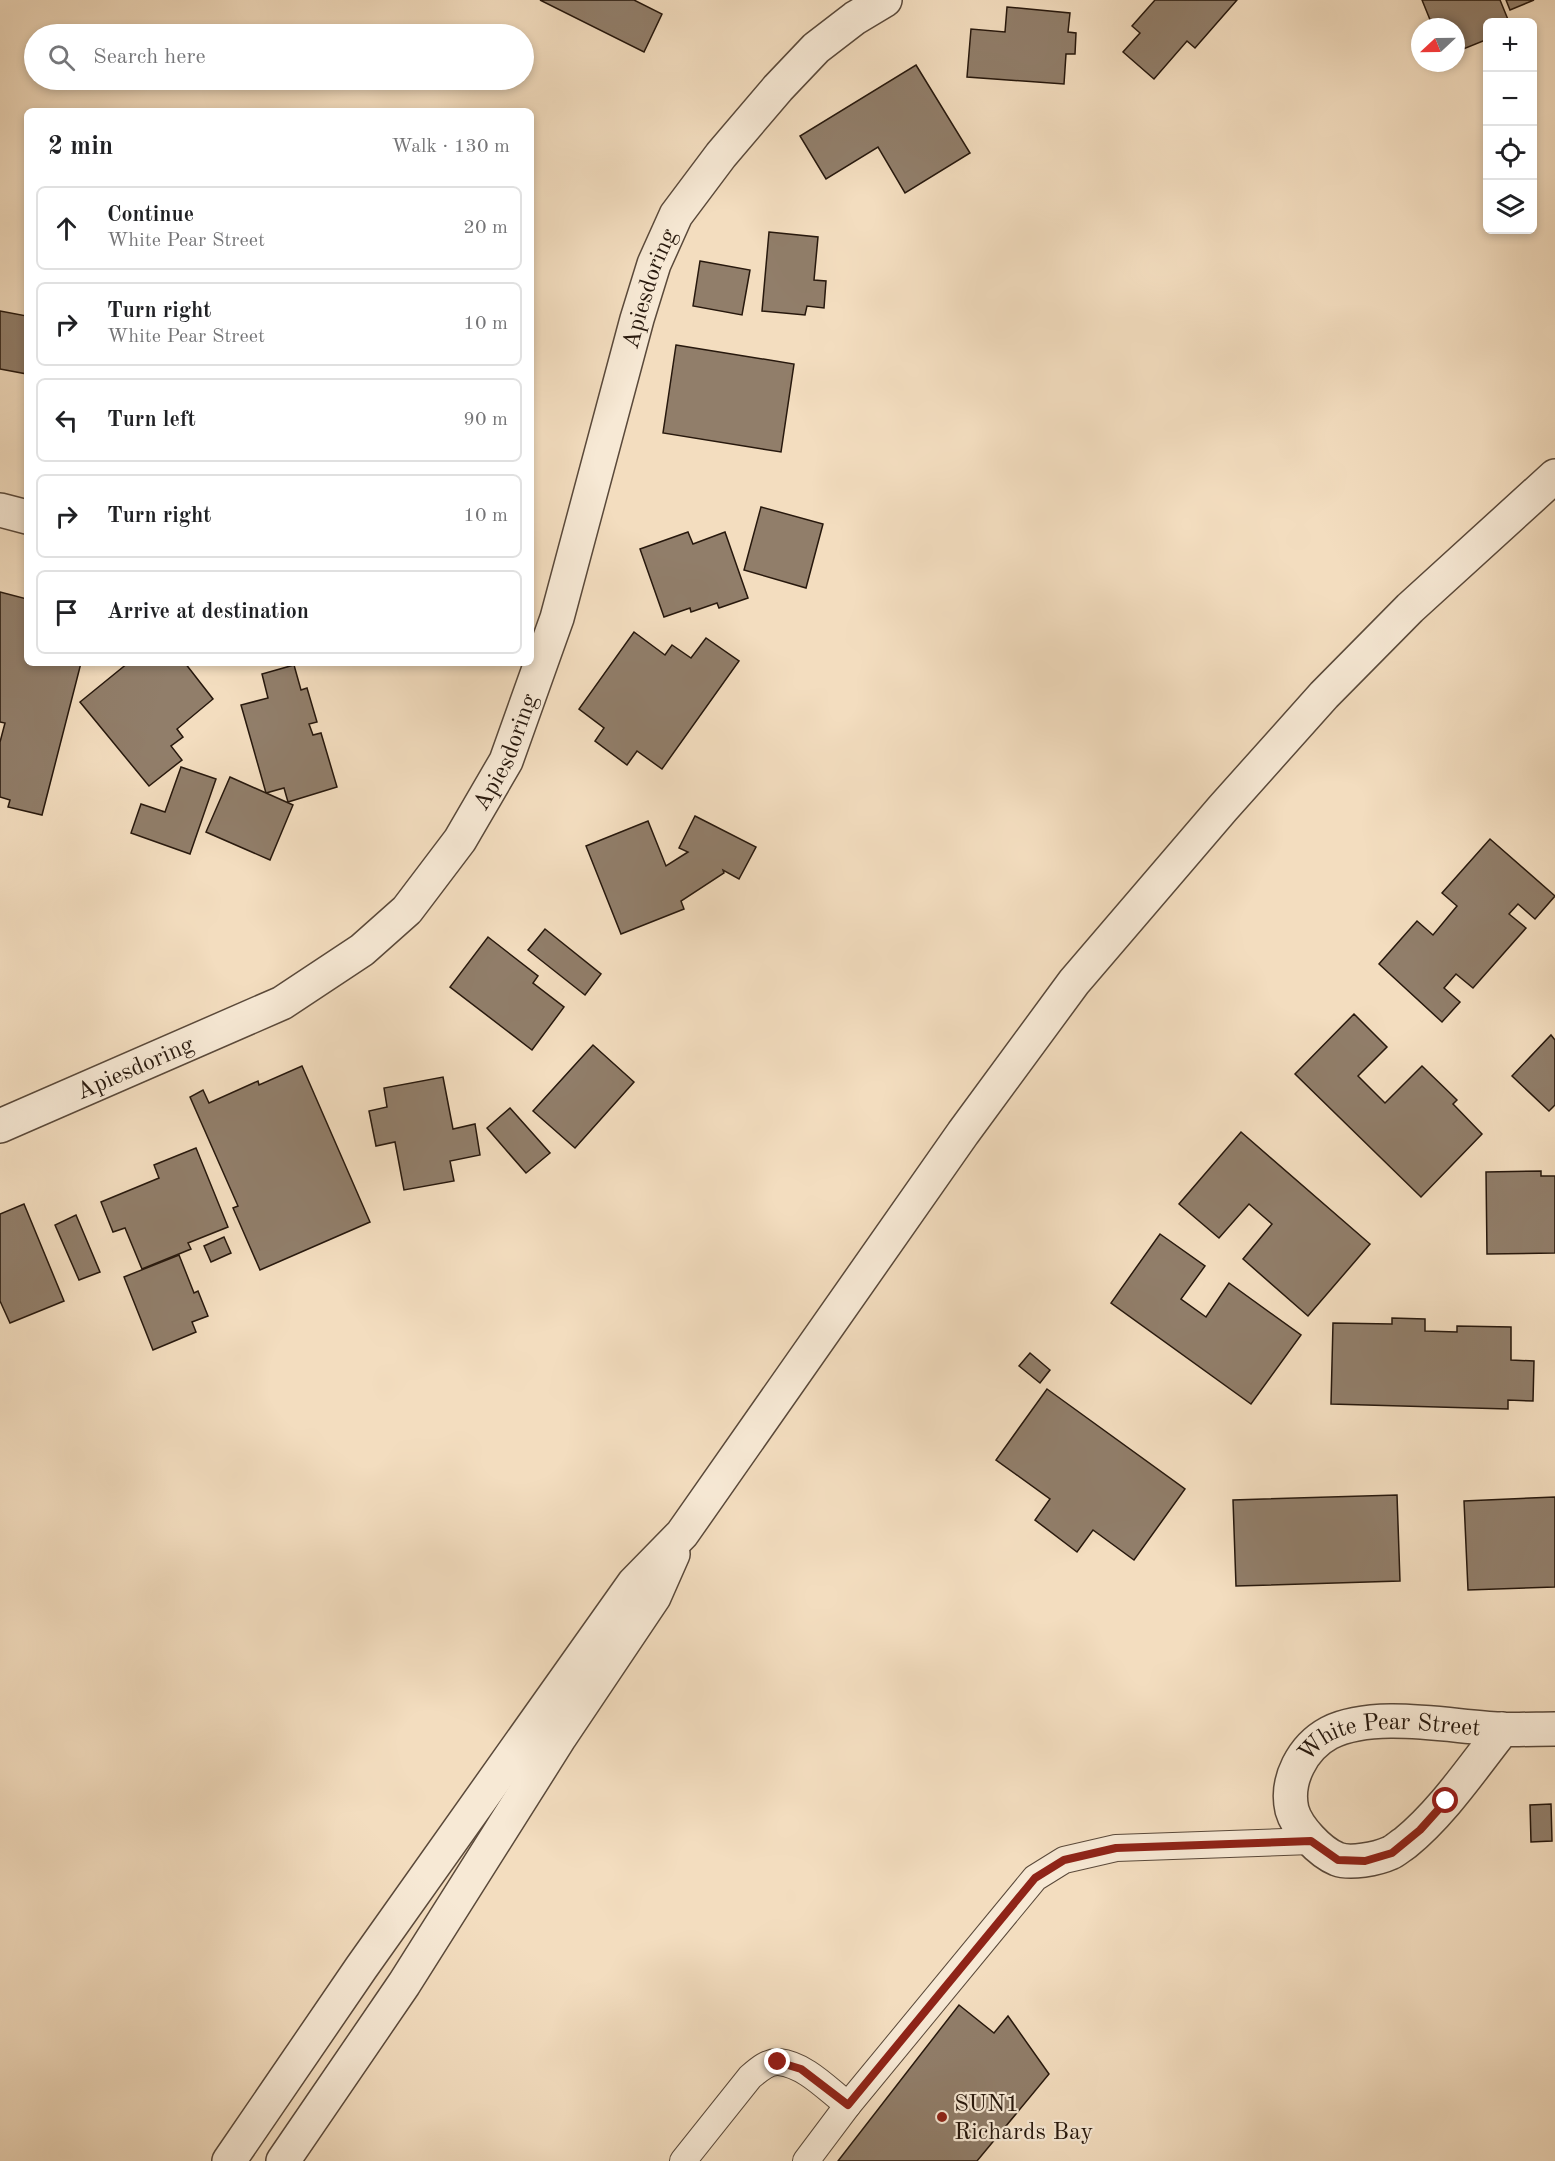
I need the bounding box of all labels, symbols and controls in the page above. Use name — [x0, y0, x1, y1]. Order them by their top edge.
north arrow — [1411, 18, 1465, 72]
map controls — [1483, 18, 1537, 234]
button: + — [1483, 18, 1537, 72]
search box — [24, 24, 534, 90]
icon: search — [45, 41, 78, 74]
text: Search here — [93, 46, 206, 68]
button: − — [1483, 72, 1537, 126]
button: locate — [1483, 126, 1537, 180]
text: 2 min — [48, 134, 113, 160]
text: Walk · 130 m — [391, 137, 510, 157]
button: layers — [1483, 180, 1537, 234]
text: Continue — [107, 204, 194, 226]
icon: ahead — [50, 212, 83, 245]
text: 20 m — [463, 218, 508, 238]
street label: Apiesdoring — [620, 225, 682, 352]
text: White Pear Street — [107, 231, 265, 251]
text: Turn right — [107, 300, 211, 322]
icon: right — [50, 308, 83, 341]
text: 10 m — [463, 314, 508, 334]
text: White Pear Street — [107, 327, 265, 347]
icon: left — [50, 404, 83, 437]
text: Turn left — [107, 409, 196, 431]
text: 90 m — [463, 410, 508, 430]
icon: right — [50, 500, 83, 533]
text: Turn right — [107, 505, 211, 527]
text: 10 m — [463, 506, 508, 526]
icon: arrive — [50, 596, 83, 629]
text: Arrive at destination — [107, 601, 309, 623]
street label: Apiesdoring — [470, 691, 543, 815]
street label: Apiesdoring — [73, 1033, 198, 1105]
street label: White Pear Street — [1295, 1711, 1482, 1766]
route start — [1432, 1787, 1458, 1813]
route end — [764, 2048, 790, 2074]
place label: SUN1 Richards Bay — [954, 2093, 1094, 2145]
marker: SUN1 Richards Bay — [935, 2110, 949, 2124]

